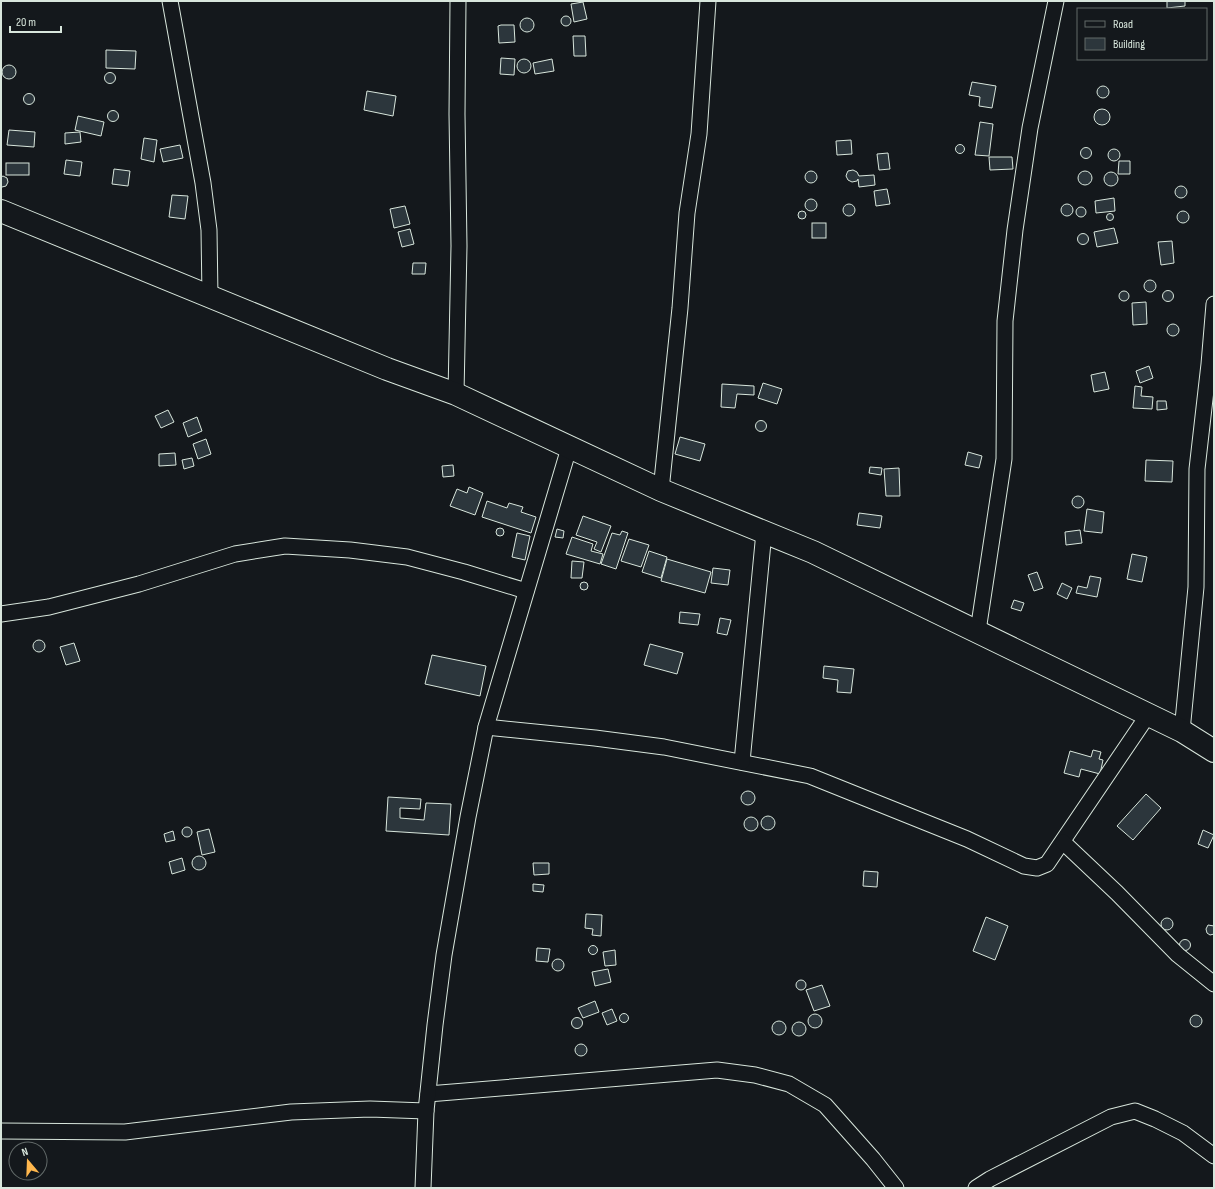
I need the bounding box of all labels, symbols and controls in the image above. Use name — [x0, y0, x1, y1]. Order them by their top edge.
scale bar — [10, 8, 61, 34]
legend — [1077, 8, 1207, 60]
text: 20 m — [16, 15, 36, 30]
text: Road — [1113, 17, 1133, 32]
text: Building — [1113, 37, 1145, 52]
north arrow — [8, 1141, 48, 1181]
text: N — [20, 1145, 30, 1159]

